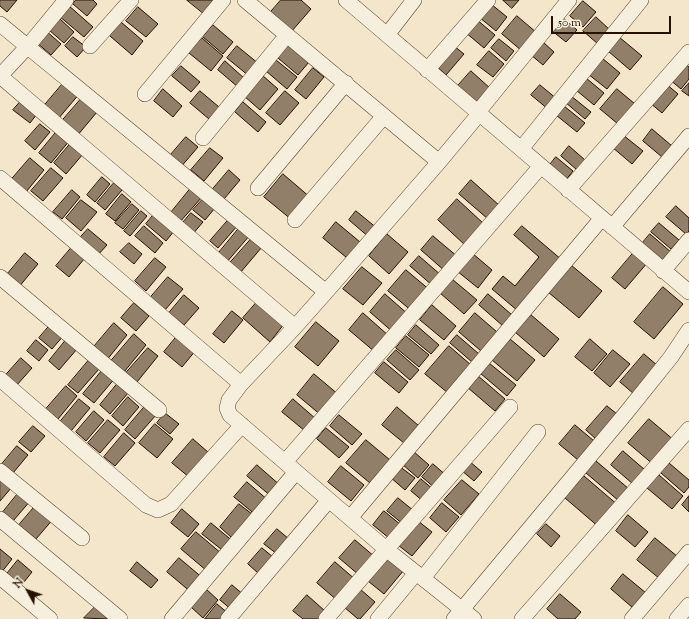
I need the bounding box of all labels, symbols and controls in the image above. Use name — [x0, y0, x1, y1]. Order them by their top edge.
scale bar — [553, 8, 673, 34]
text: 50 m — [558, 14, 581, 32]
north arrow — [8, 571, 48, 611]
text: N — [10, 575, 28, 592]

